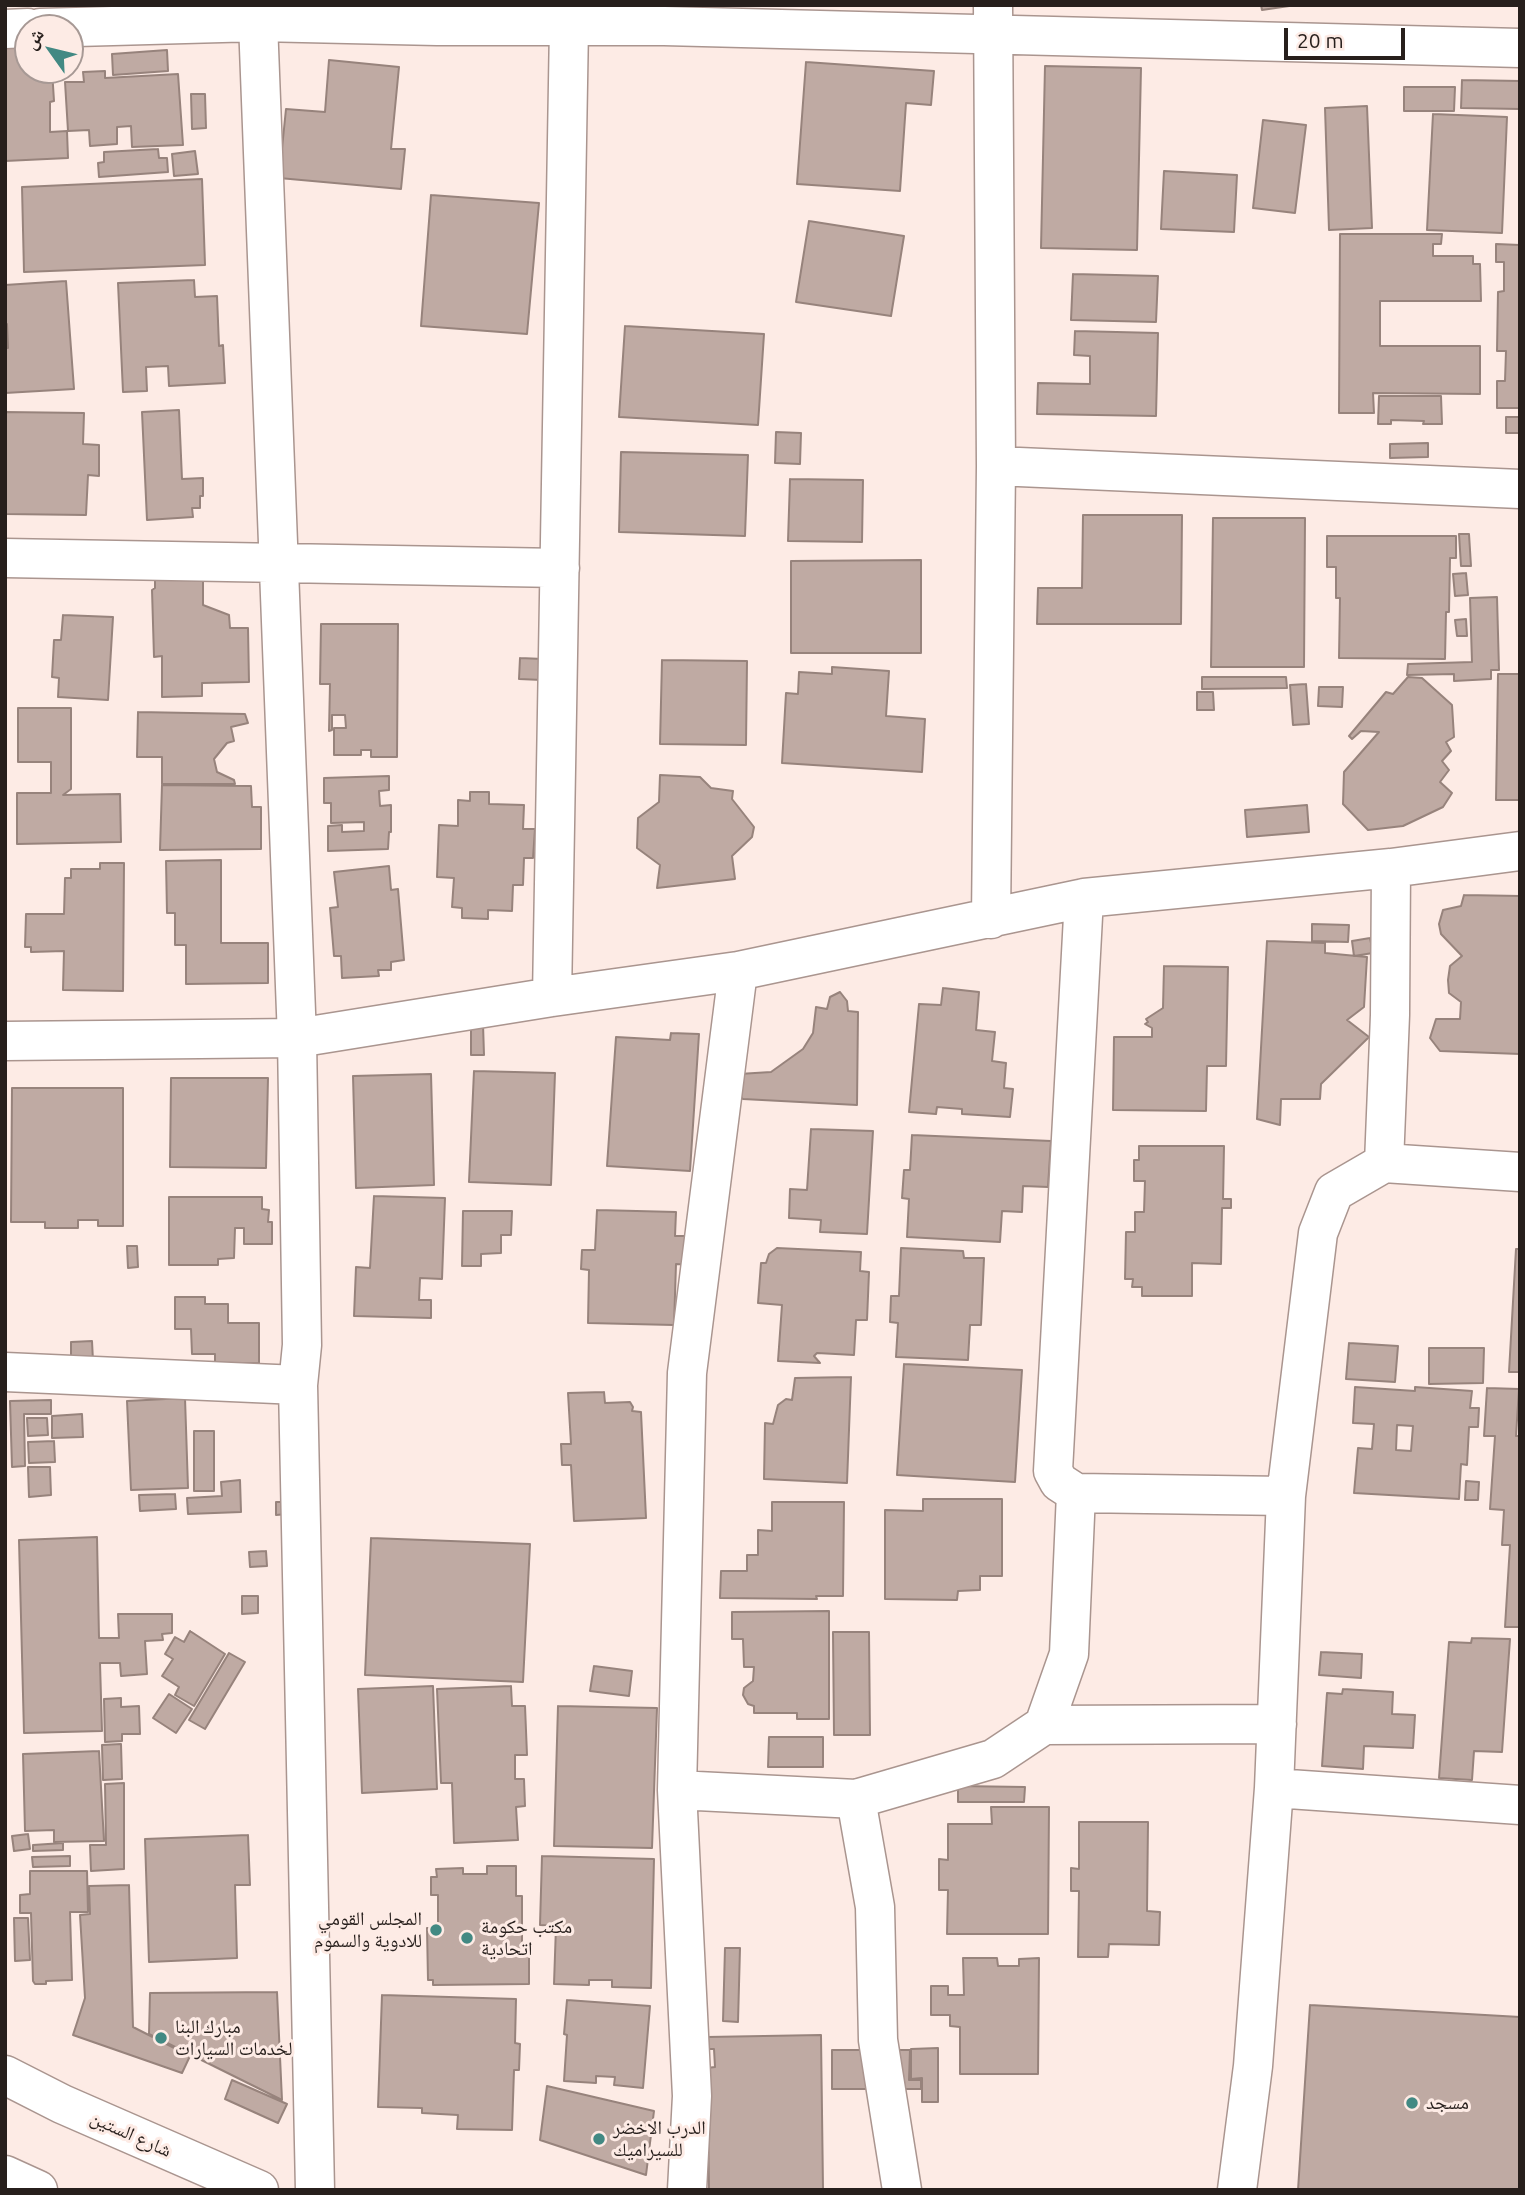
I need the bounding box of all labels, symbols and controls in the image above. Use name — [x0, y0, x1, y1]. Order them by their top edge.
north arrow — [14, 14, 84, 84]
scale bar — [1287, 14, 1408, 58]
text: ش — [18, 24, 48, 53]
text: 20 m — [1297, 28, 1344, 52]
place label: المجلس القومي للادوية والسموم — [314, 1908, 422, 1952]
place label: مكتب حكومة اتحادية — [481, 1916, 572, 1960]
marker: المجلس القومي للادوية والسموم — [428, 1922, 444, 1938]
marker: مكتب حكومة اتحادية — [459, 1930, 475, 1946]
place label: مبارك البنا لخدمات السيارات — [175, 2016, 292, 2060]
marker: مبارك البنا لخدمات السيارات — [153, 2030, 169, 2046]
place label: مسجد — [1426, 2092, 1469, 2114]
marker: مسجد — [1404, 2095, 1420, 2111]
street label: شارع الستين — [87, 2106, 175, 2162]
place label: الدرب الاخضر للسيراميك — [613, 2117, 706, 2161]
marker: الدرب الاخضر للسيراميك — [591, 2131, 607, 2147]

